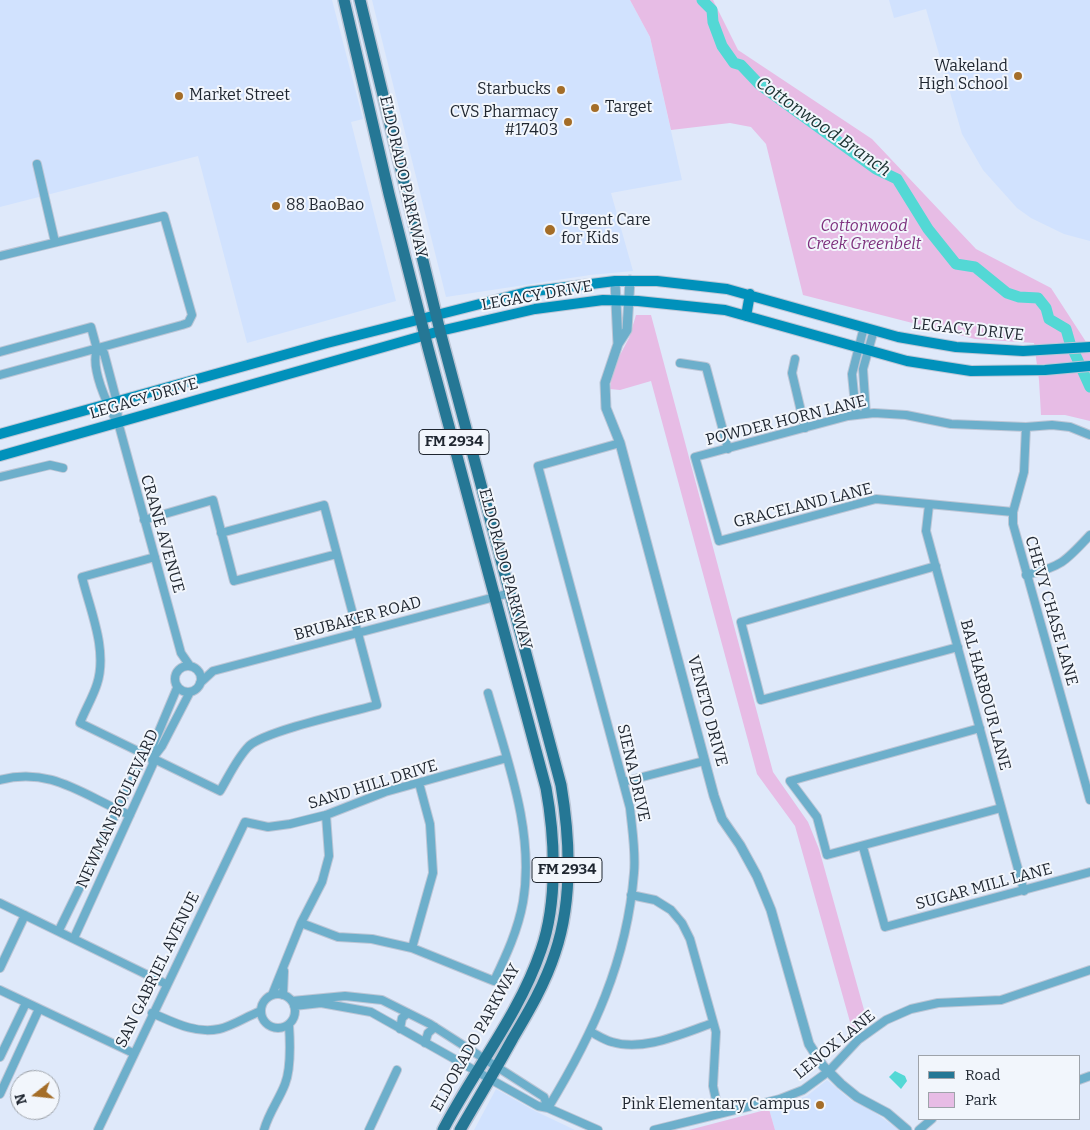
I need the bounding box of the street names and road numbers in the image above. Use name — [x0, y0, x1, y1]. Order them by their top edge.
street label: ELDORADO PARKWAY — [375, 94, 431, 260]
street label: LEGACY DRIVE — [480, 277, 594, 315]
street label: LEGACY DRIVE — [911, 315, 1025, 345]
street label: LEGACY DRIVE — [87, 374, 201, 424]
street label: POWDER HORN LANE — [704, 392, 868, 450]
road number: FM 2934 — [419, 430, 489, 454]
street label: CRANE AVENUE — [136, 473, 188, 595]
street label: GRACELAND LANE — [732, 479, 874, 533]
street label: ELDORADO PARKWAY — [474, 486, 536, 652]
street label: CHEVY CHASE LANE — [1020, 534, 1082, 688]
street label: BRUBAKER ROAD — [292, 593, 424, 645]
street label: BAL HARBOUR LANE — [956, 617, 1014, 773]
street label: VENETO DRIVE — [683, 653, 731, 769]
street label: SIENA DRIVE — [612, 722, 654, 824]
street label: NEWMAN BOULEVARD — [73, 726, 163, 892]
street label: SAND HILL DRIVE — [306, 756, 440, 814]
road number: FM 2934 — [532, 858, 602, 882]
street label: SUGAR MILL LANE — [914, 860, 1054, 914]
street label: SAN GABRIEL AVENUE — [112, 889, 204, 1051]
street label: ELDORADO PARKWAY — [427, 961, 525, 1115]
street label: LENOX LANE — [791, 1006, 879, 1084]

